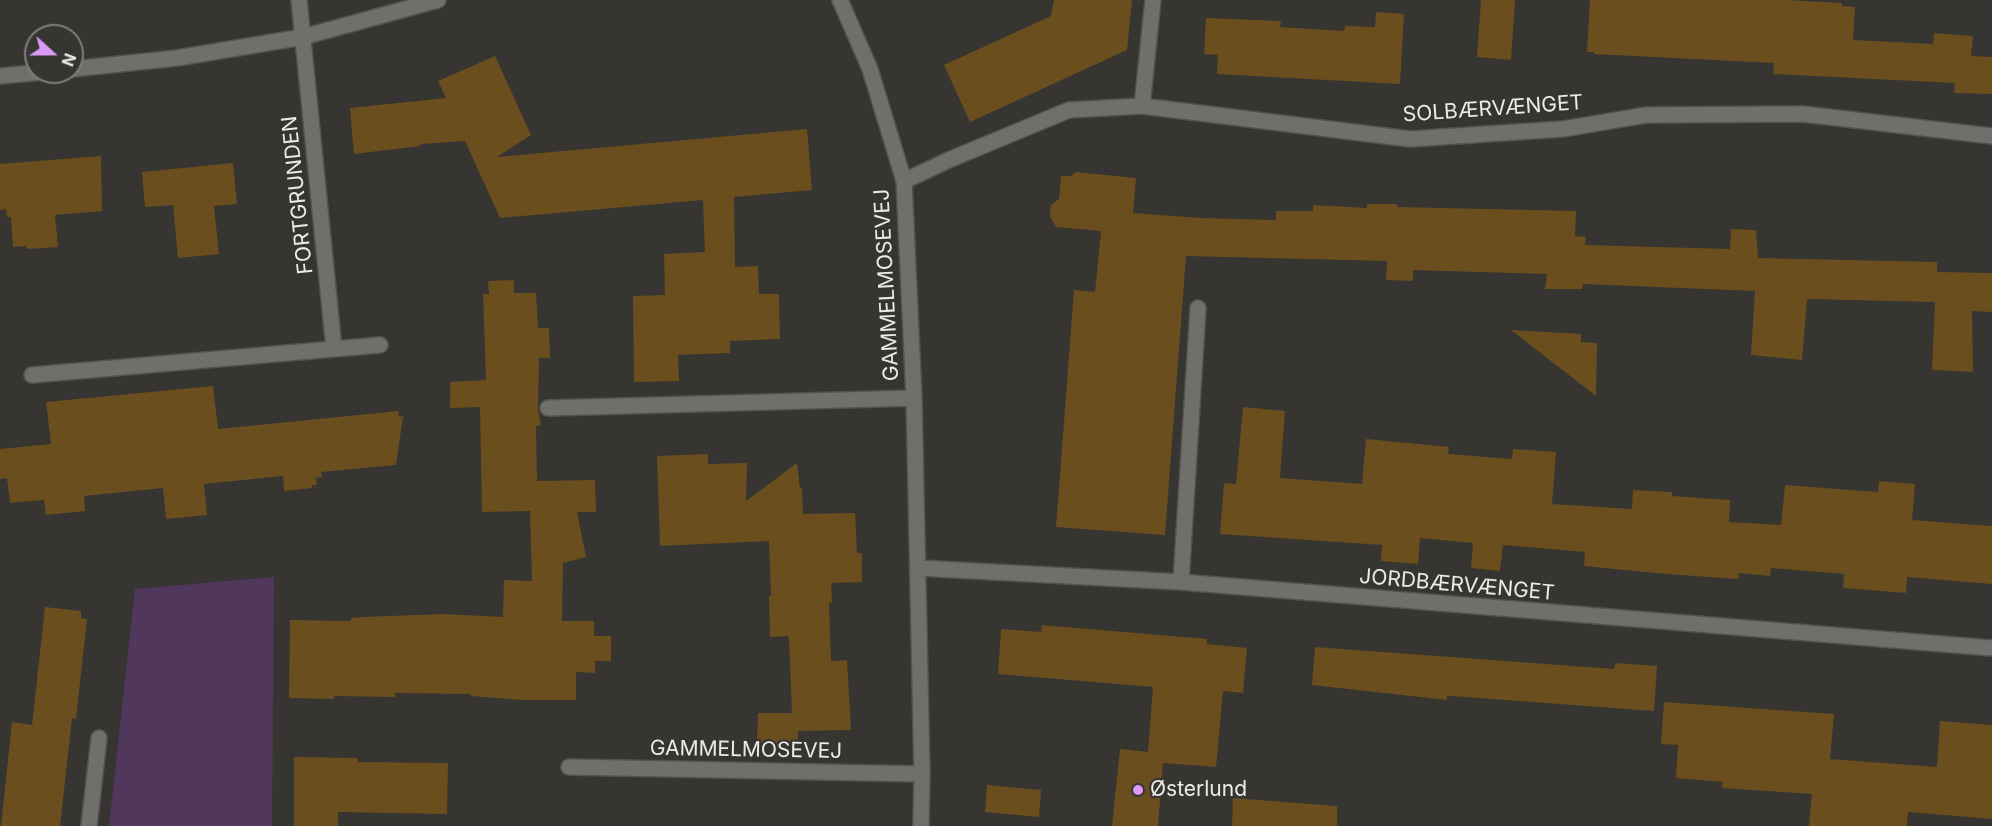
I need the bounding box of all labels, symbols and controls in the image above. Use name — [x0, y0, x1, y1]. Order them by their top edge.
north arrow — [24, 24, 84, 84]
text: N — [57, 50, 80, 69]
street label: SOLBÆRVÆNGET — [1402, 90, 1584, 128]
street label: FORTGRUNDEN — [277, 115, 319, 275]
street label: GAMMELMOSEVEJ — [869, 188, 905, 382]
street label: JORDBÆRVÆNGET — [1358, 564, 1556, 606]
street label: GAMMELMOSEVEJ — [650, 736, 842, 764]
place label: Østerlund — [1150, 777, 1247, 803]
marker: Østerlund — [1131, 783, 1145, 797]

